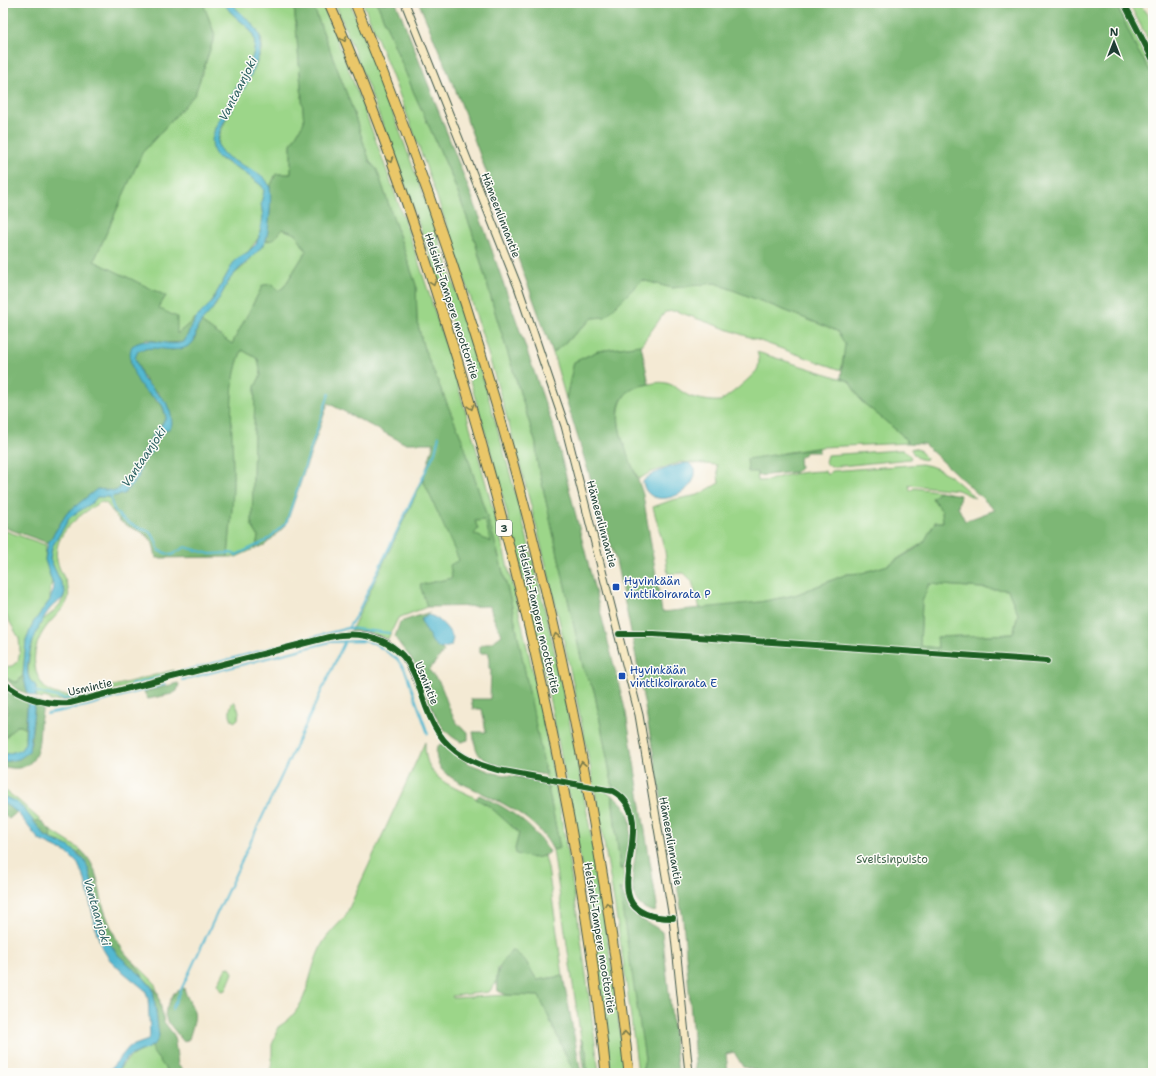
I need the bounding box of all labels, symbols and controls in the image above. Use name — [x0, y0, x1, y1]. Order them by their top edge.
north arrow — [1094, 22, 1134, 62]
text: N — [1110, 25, 1119, 40]
one-way arrow — [339, 35, 347, 42]
water label: Vantaanjoki — [215, 54, 261, 124]
one-way arrow — [386, 157, 394, 164]
street label: Hämeenlinnantie — [477, 170, 524, 260]
street label: Helsinki-Tampere moottoritie — [421, 231, 482, 381]
one-way arrow — [428, 280, 437, 287]
one-way arrow — [466, 404, 475, 411]
water label: Vantaanjoki — [118, 423, 170, 490]
street label: Hämeenlinnantie — [583, 479, 620, 570]
road number: 3 — [496, 520, 512, 536]
street label: Helsinki-Tampere moottoritie — [514, 543, 563, 695]
place label: Hyvinkään vinttikoirarata P — [624, 574, 711, 602]
marker: Hyvinkään vinttikoirarata P — [611, 582, 621, 592]
one-way arrow — [552, 633, 560, 640]
street label: Usmintie — [411, 659, 442, 707]
place label: Hyvinkään vinttikoirarata E — [630, 663, 717, 691]
marker: Hyvinkään vinttikoirarata E — [617, 671, 627, 681]
street label: Usmintie — [66, 675, 114, 700]
one-way arrow — [579, 760, 587, 767]
street label: Hämeenlinnantie — [655, 795, 686, 887]
park label: Sveitsinpuisto — [856, 852, 928, 867]
street label: Helsinki-Tampere moottoritie — [580, 861, 619, 1015]
water label: Vantaanjoki — [80, 876, 114, 948]
one-way arrow — [603, 902, 612, 909]
one-way arrow — [621, 1031, 630, 1037]

